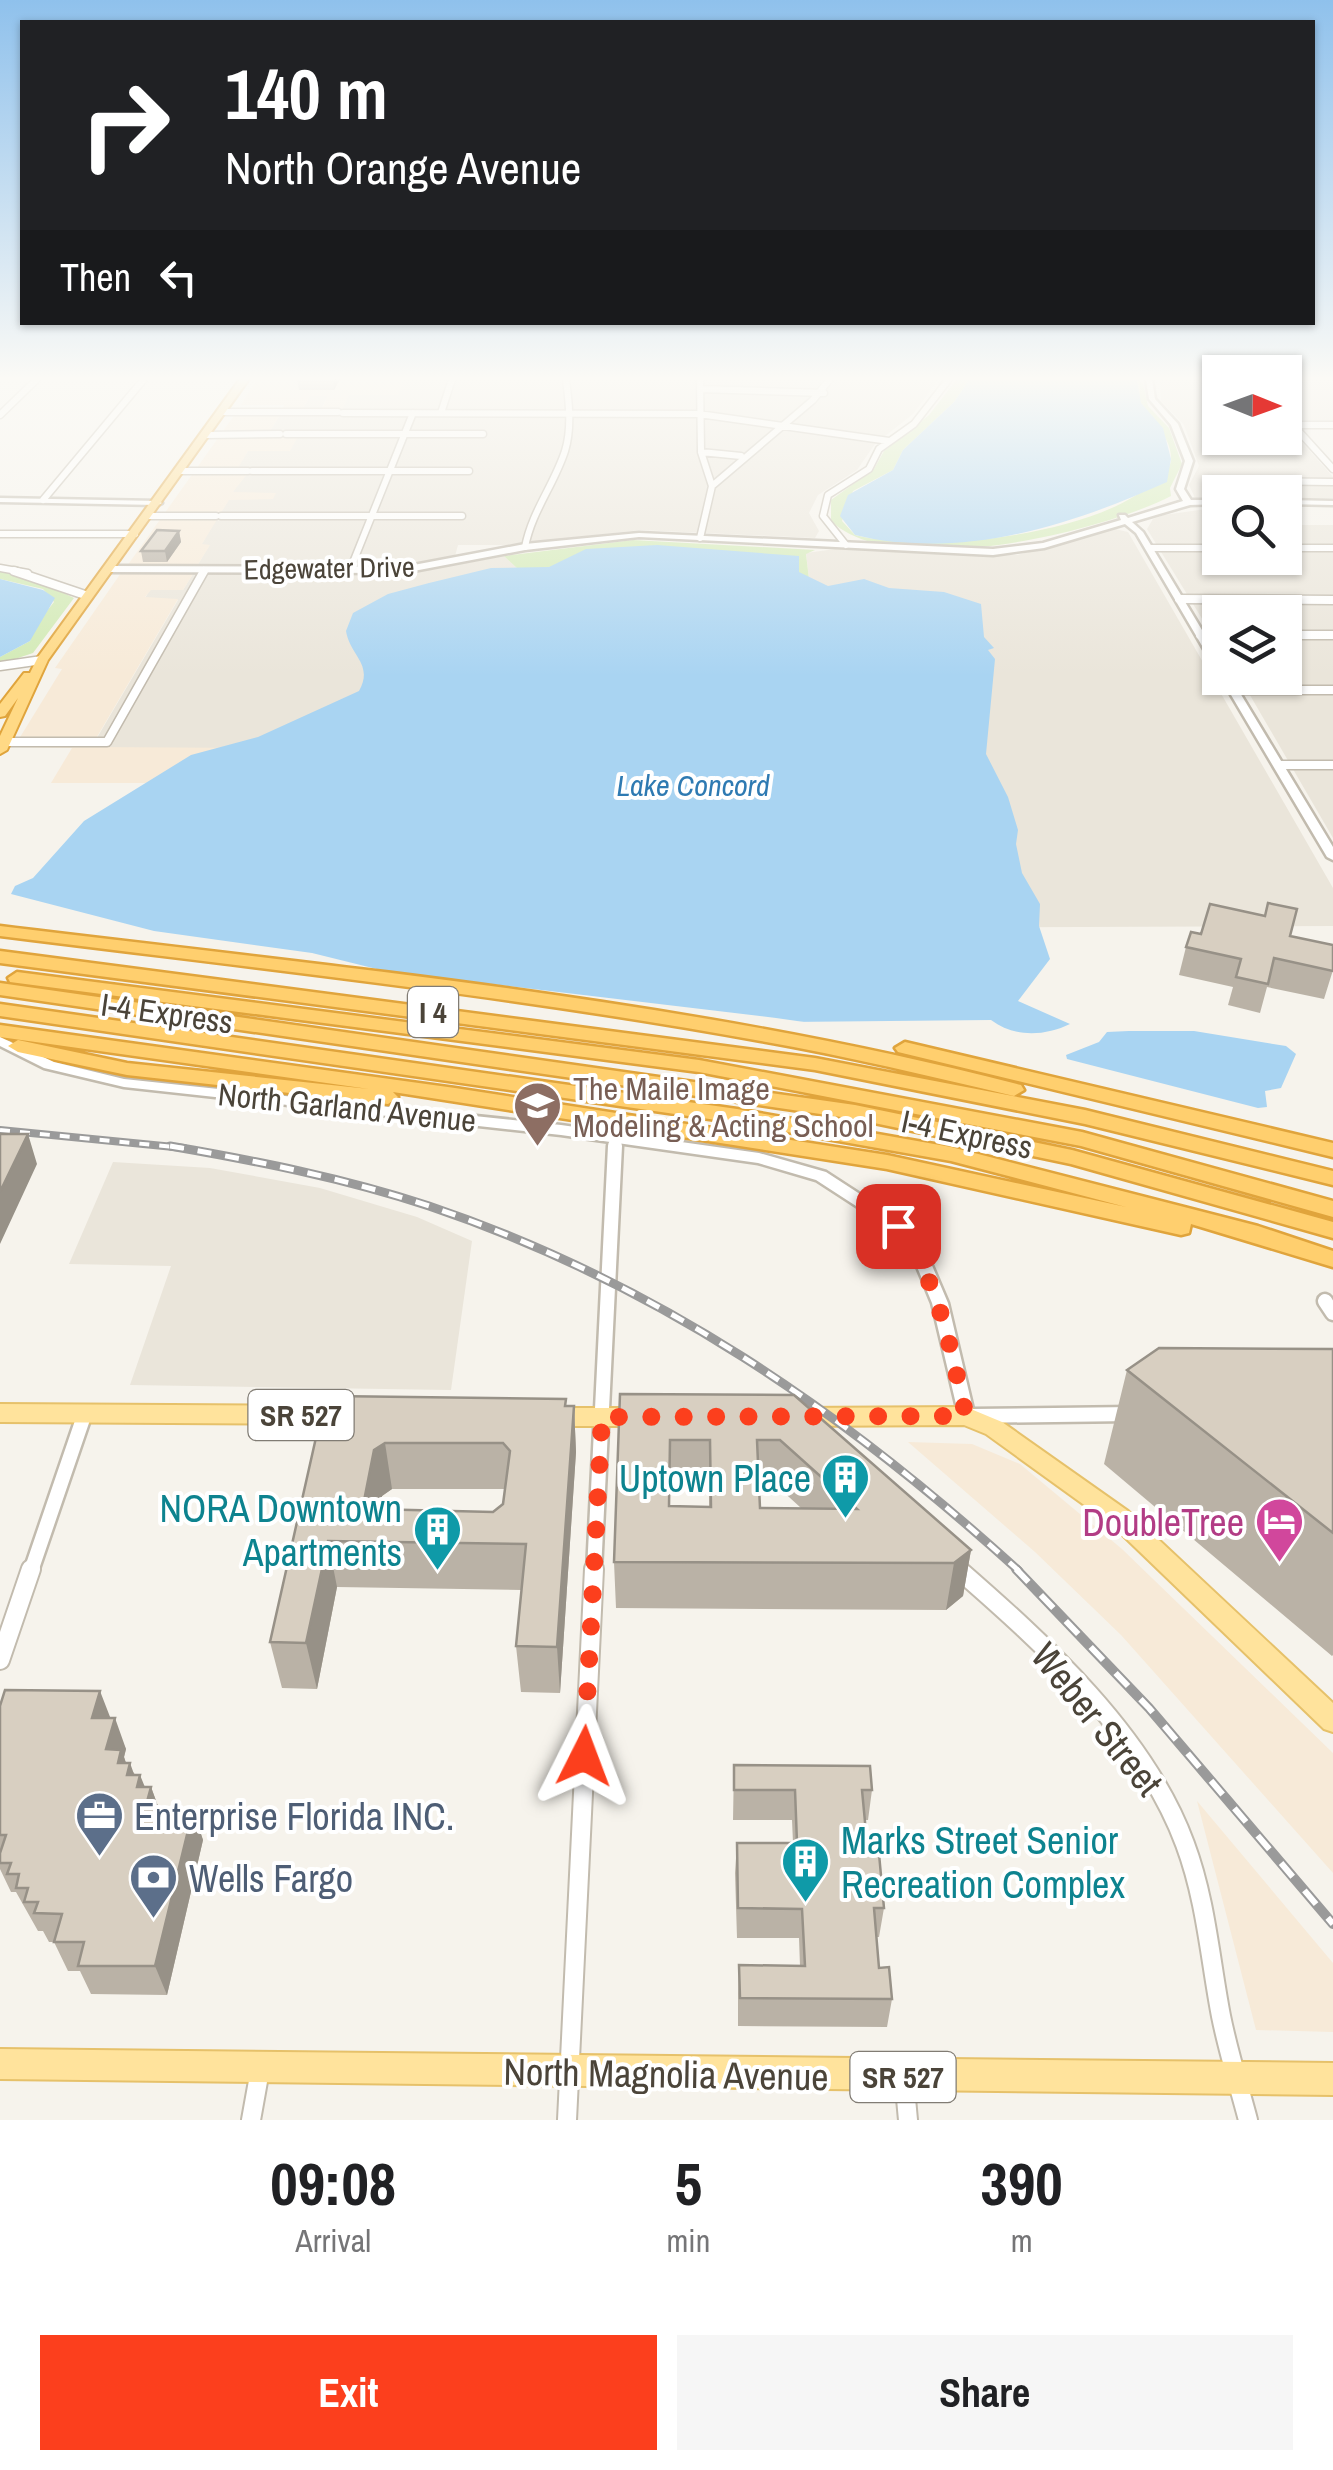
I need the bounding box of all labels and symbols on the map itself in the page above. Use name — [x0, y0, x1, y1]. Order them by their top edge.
north arrow — [1202, 355, 1302, 455]
street label: Edgewater Drive — [243, 548, 415, 588]
water label: Lake Concord — [616, 765, 770, 805]
street label: I-4 Express — [98, 982, 236, 1044]
road number: I 4 — [408, 987, 458, 1037]
place label: The Maile Image Modeling & Acting School — [573, 1067, 874, 1147]
street label: North Garland Avenue — [216, 1072, 478, 1142]
school or university icon: The Maile Image Modeling & Acting School — [512, 1080, 564, 1148]
street label: I-4 Express — [898, 1099, 1036, 1169]
pin — [856, 1184, 941, 1269]
road number: SR 527 — [248, 1390, 354, 1440]
building icon: Uptown Place — [820, 1452, 872, 1520]
place label: Uptown Place — [619, 1453, 811, 1504]
place label: NORA Downtown Apartments — [160, 1483, 402, 1578]
hotel icon: DoubleTree — [1253, 1496, 1305, 1564]
place label: DoubleTree — [1082, 1497, 1244, 1548]
building icon: NORA Downtown Apartments — [411, 1504, 463, 1572]
street label: Weber Street — [1020, 1632, 1175, 1806]
position arrow — [532, 1704, 636, 1808]
office icon: Enterprise Florida INC. — [73, 1790, 125, 1858]
place label: Enterprise Florida INC. — [134, 1791, 454, 1842]
place label: Marks Street Senior Recreation Complex — [841, 1815, 1125, 1910]
building icon: Marks Street Senior Recreation Complex — [780, 1836, 832, 1904]
bank icon: Wells Fargo — [128, 1852, 180, 1920]
place label: Wells Fargo — [189, 1853, 353, 1904]
street label: North Magnolia Avenue — [503, 2046, 829, 2102]
road number: SR 527 — [850, 2052, 956, 2102]

